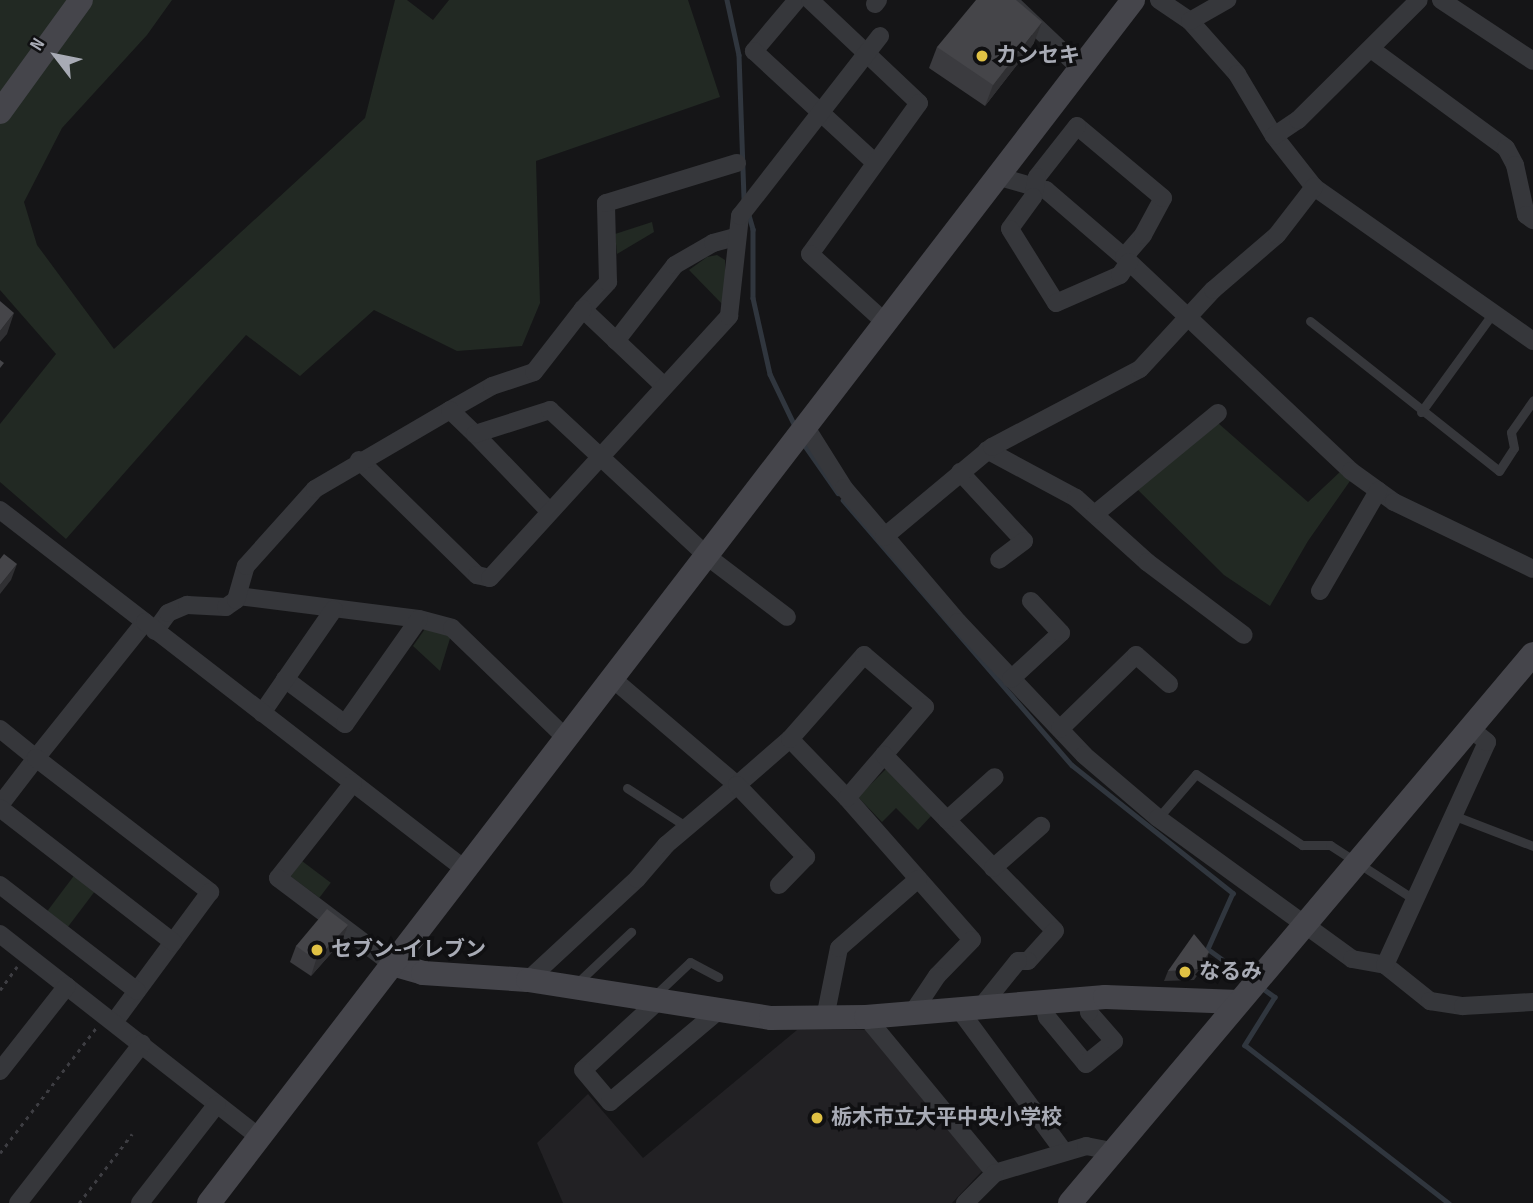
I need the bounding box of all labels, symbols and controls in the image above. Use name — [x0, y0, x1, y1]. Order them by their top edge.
north arrow — [21, 21, 91, 91]
text: N — [25, 34, 50, 55]
place label: カンセキ — [996, 43, 1080, 69]
marker: カンセキ — [974, 48, 990, 64]
place label: セブン-イレブン — [331, 937, 486, 963]
marker: セブン-イレブン — [309, 942, 325, 958]
place label: なるみ — [1199, 959, 1262, 985]
marker: なるみ — [1177, 964, 1193, 980]
place label: 栃木市立大平中央小学校 — [831, 1105, 1062, 1131]
marker: 栃木市立大平中央小学校 — [809, 1110, 825, 1126]

